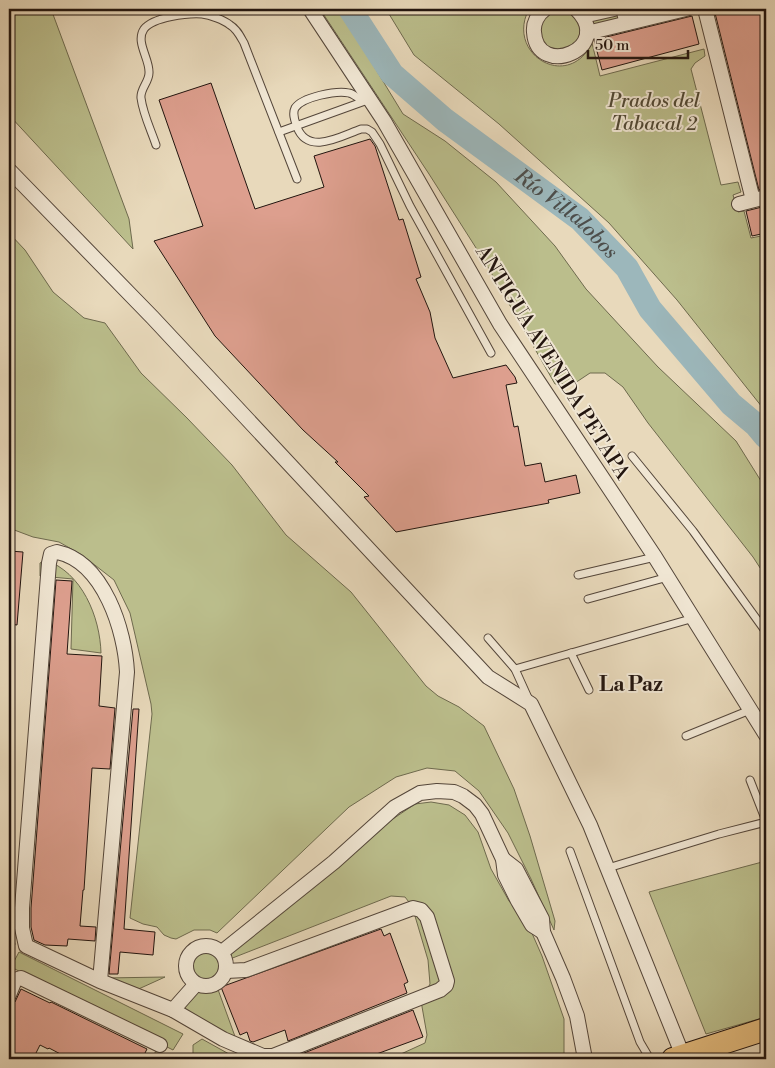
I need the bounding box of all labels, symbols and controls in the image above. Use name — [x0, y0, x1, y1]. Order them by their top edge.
scale bar — [588, 28, 688, 60]
text: 50 m — [595, 36, 629, 55]
park label: Prados del Tabacal 2 — [607, 89, 701, 137]
water label: Río Villalobos — [508, 163, 623, 265]
street label: ANTIGUA AVENIDA PETAPA — [469, 240, 635, 486]
district label: La Paz — [599, 672, 663, 698]

